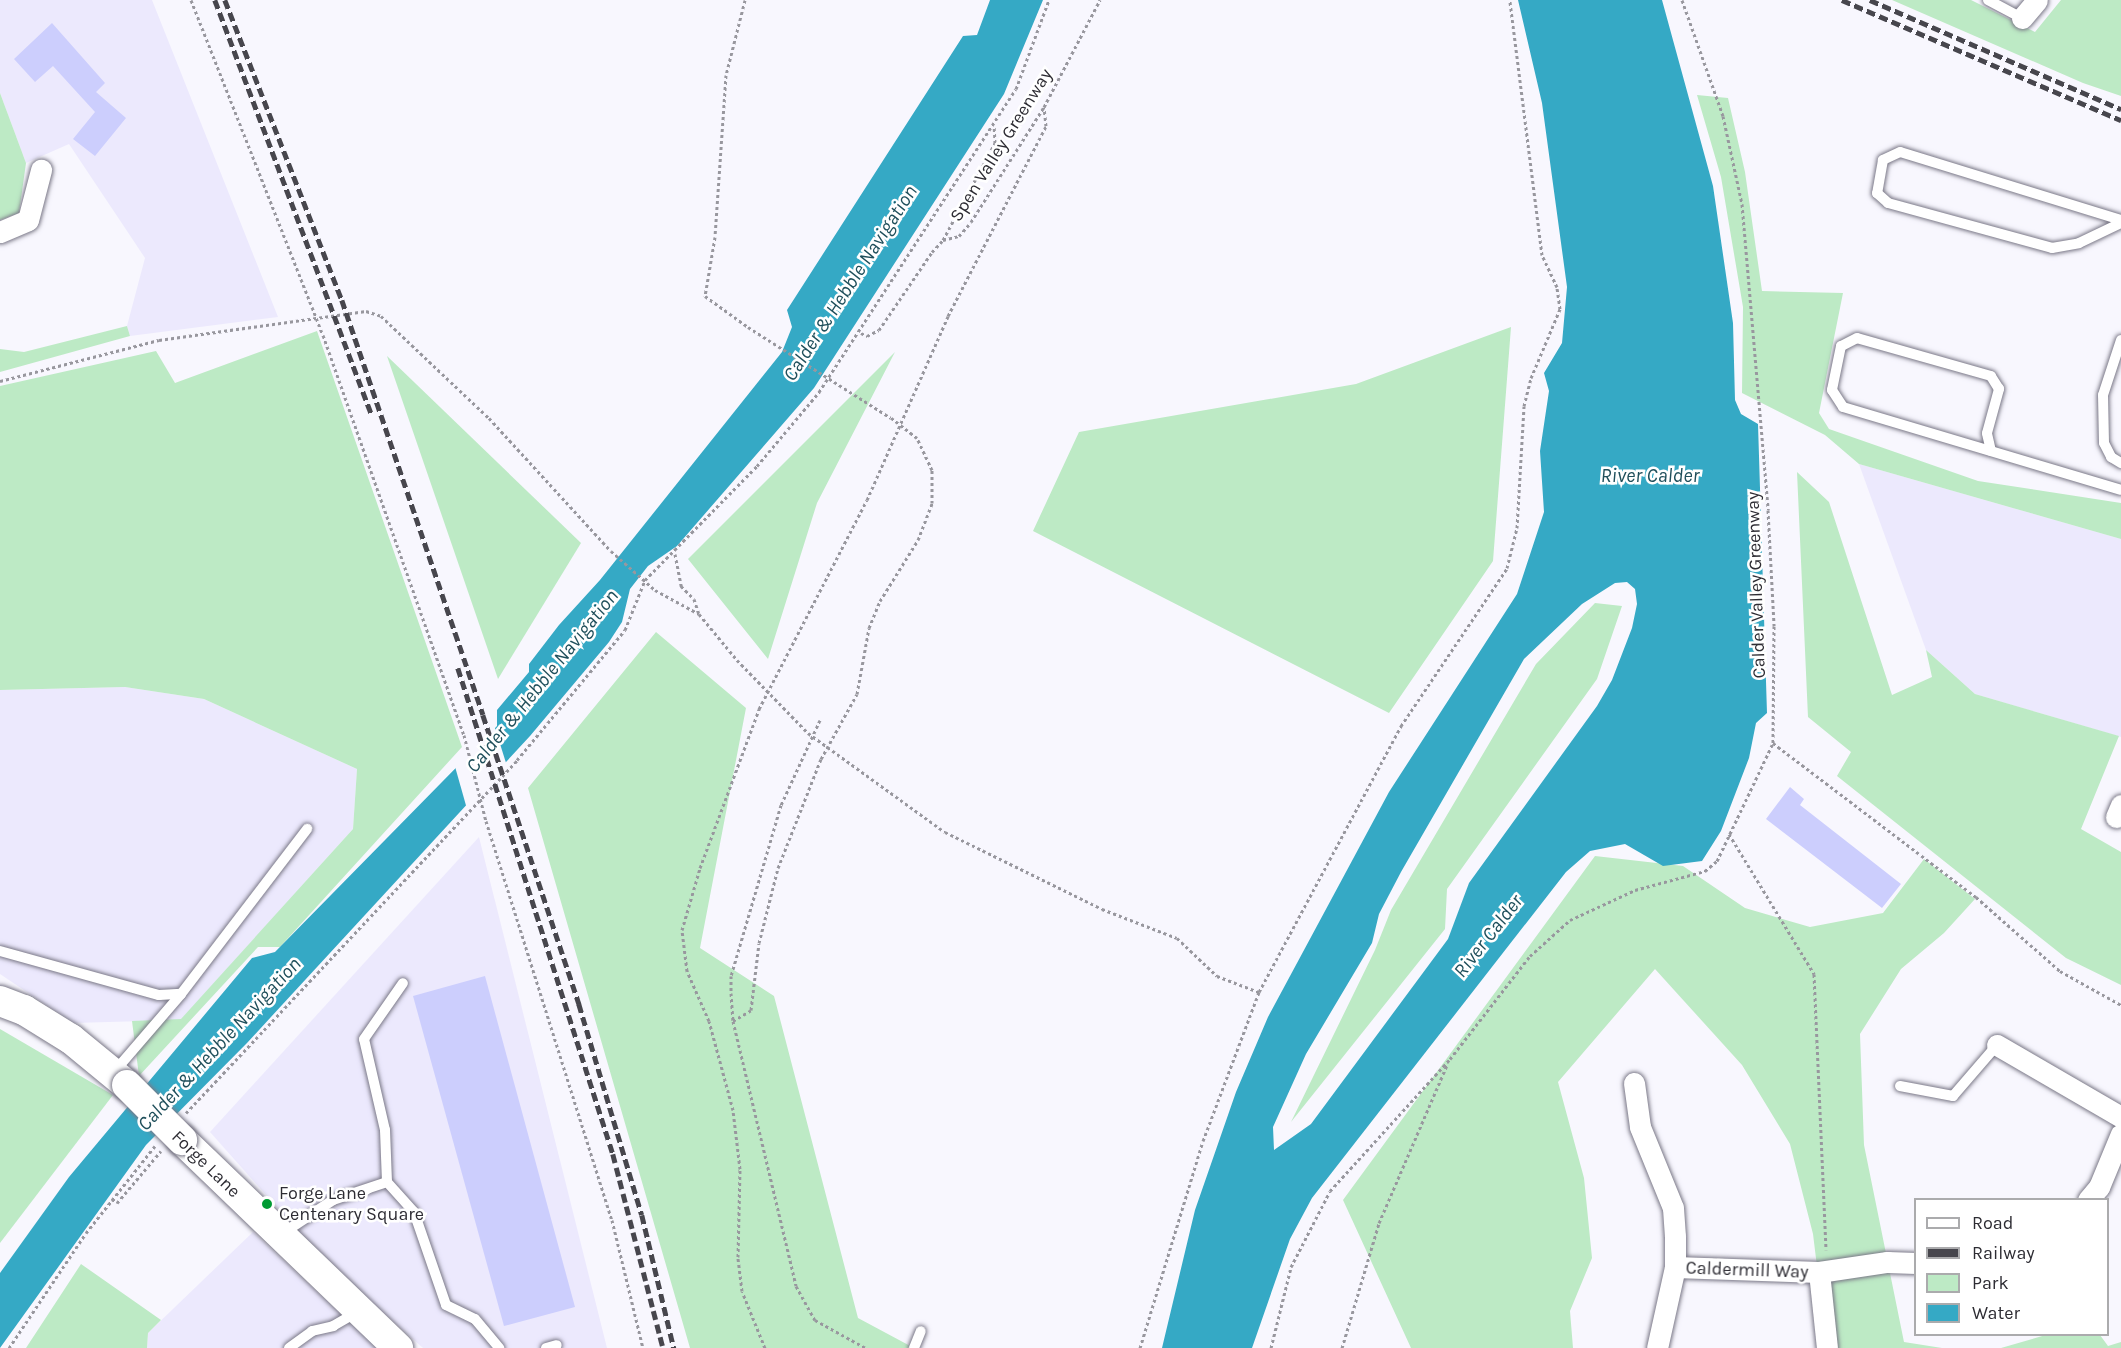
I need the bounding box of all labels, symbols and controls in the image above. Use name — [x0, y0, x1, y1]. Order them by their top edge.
street label: Spen Valley Greenway — [945, 65, 1057, 225]
water label: Calder & Hebble Navigation — [778, 181, 922, 385]
water label: River Calder — [1601, 463, 1699, 487]
street label: Calder Valley Greenway — [1742, 491, 1770, 679]
water label: Calder & Hebble Navigation — [461, 585, 623, 777]
water label: River Calder — [1448, 890, 1528, 982]
water label: Calder & Hebble Navigation — [132, 952, 306, 1136]
street label: Forge Lane — [167, 1126, 245, 1202]
place label: Forge Lane Centenary Square — [279, 1183, 424, 1226]
marker: Forge Lane Centenary Square — [260, 1197, 274, 1211]
legend — [1914, 1198, 2109, 1336]
text: Road — [1972, 1212, 2013, 1234]
text: Railway — [1972, 1242, 2035, 1264]
street label: Caldermill Way — [1685, 1257, 1809, 1283]
text: Park — [1972, 1272, 2009, 1294]
text: Water — [1972, 1302, 2020, 1324]

